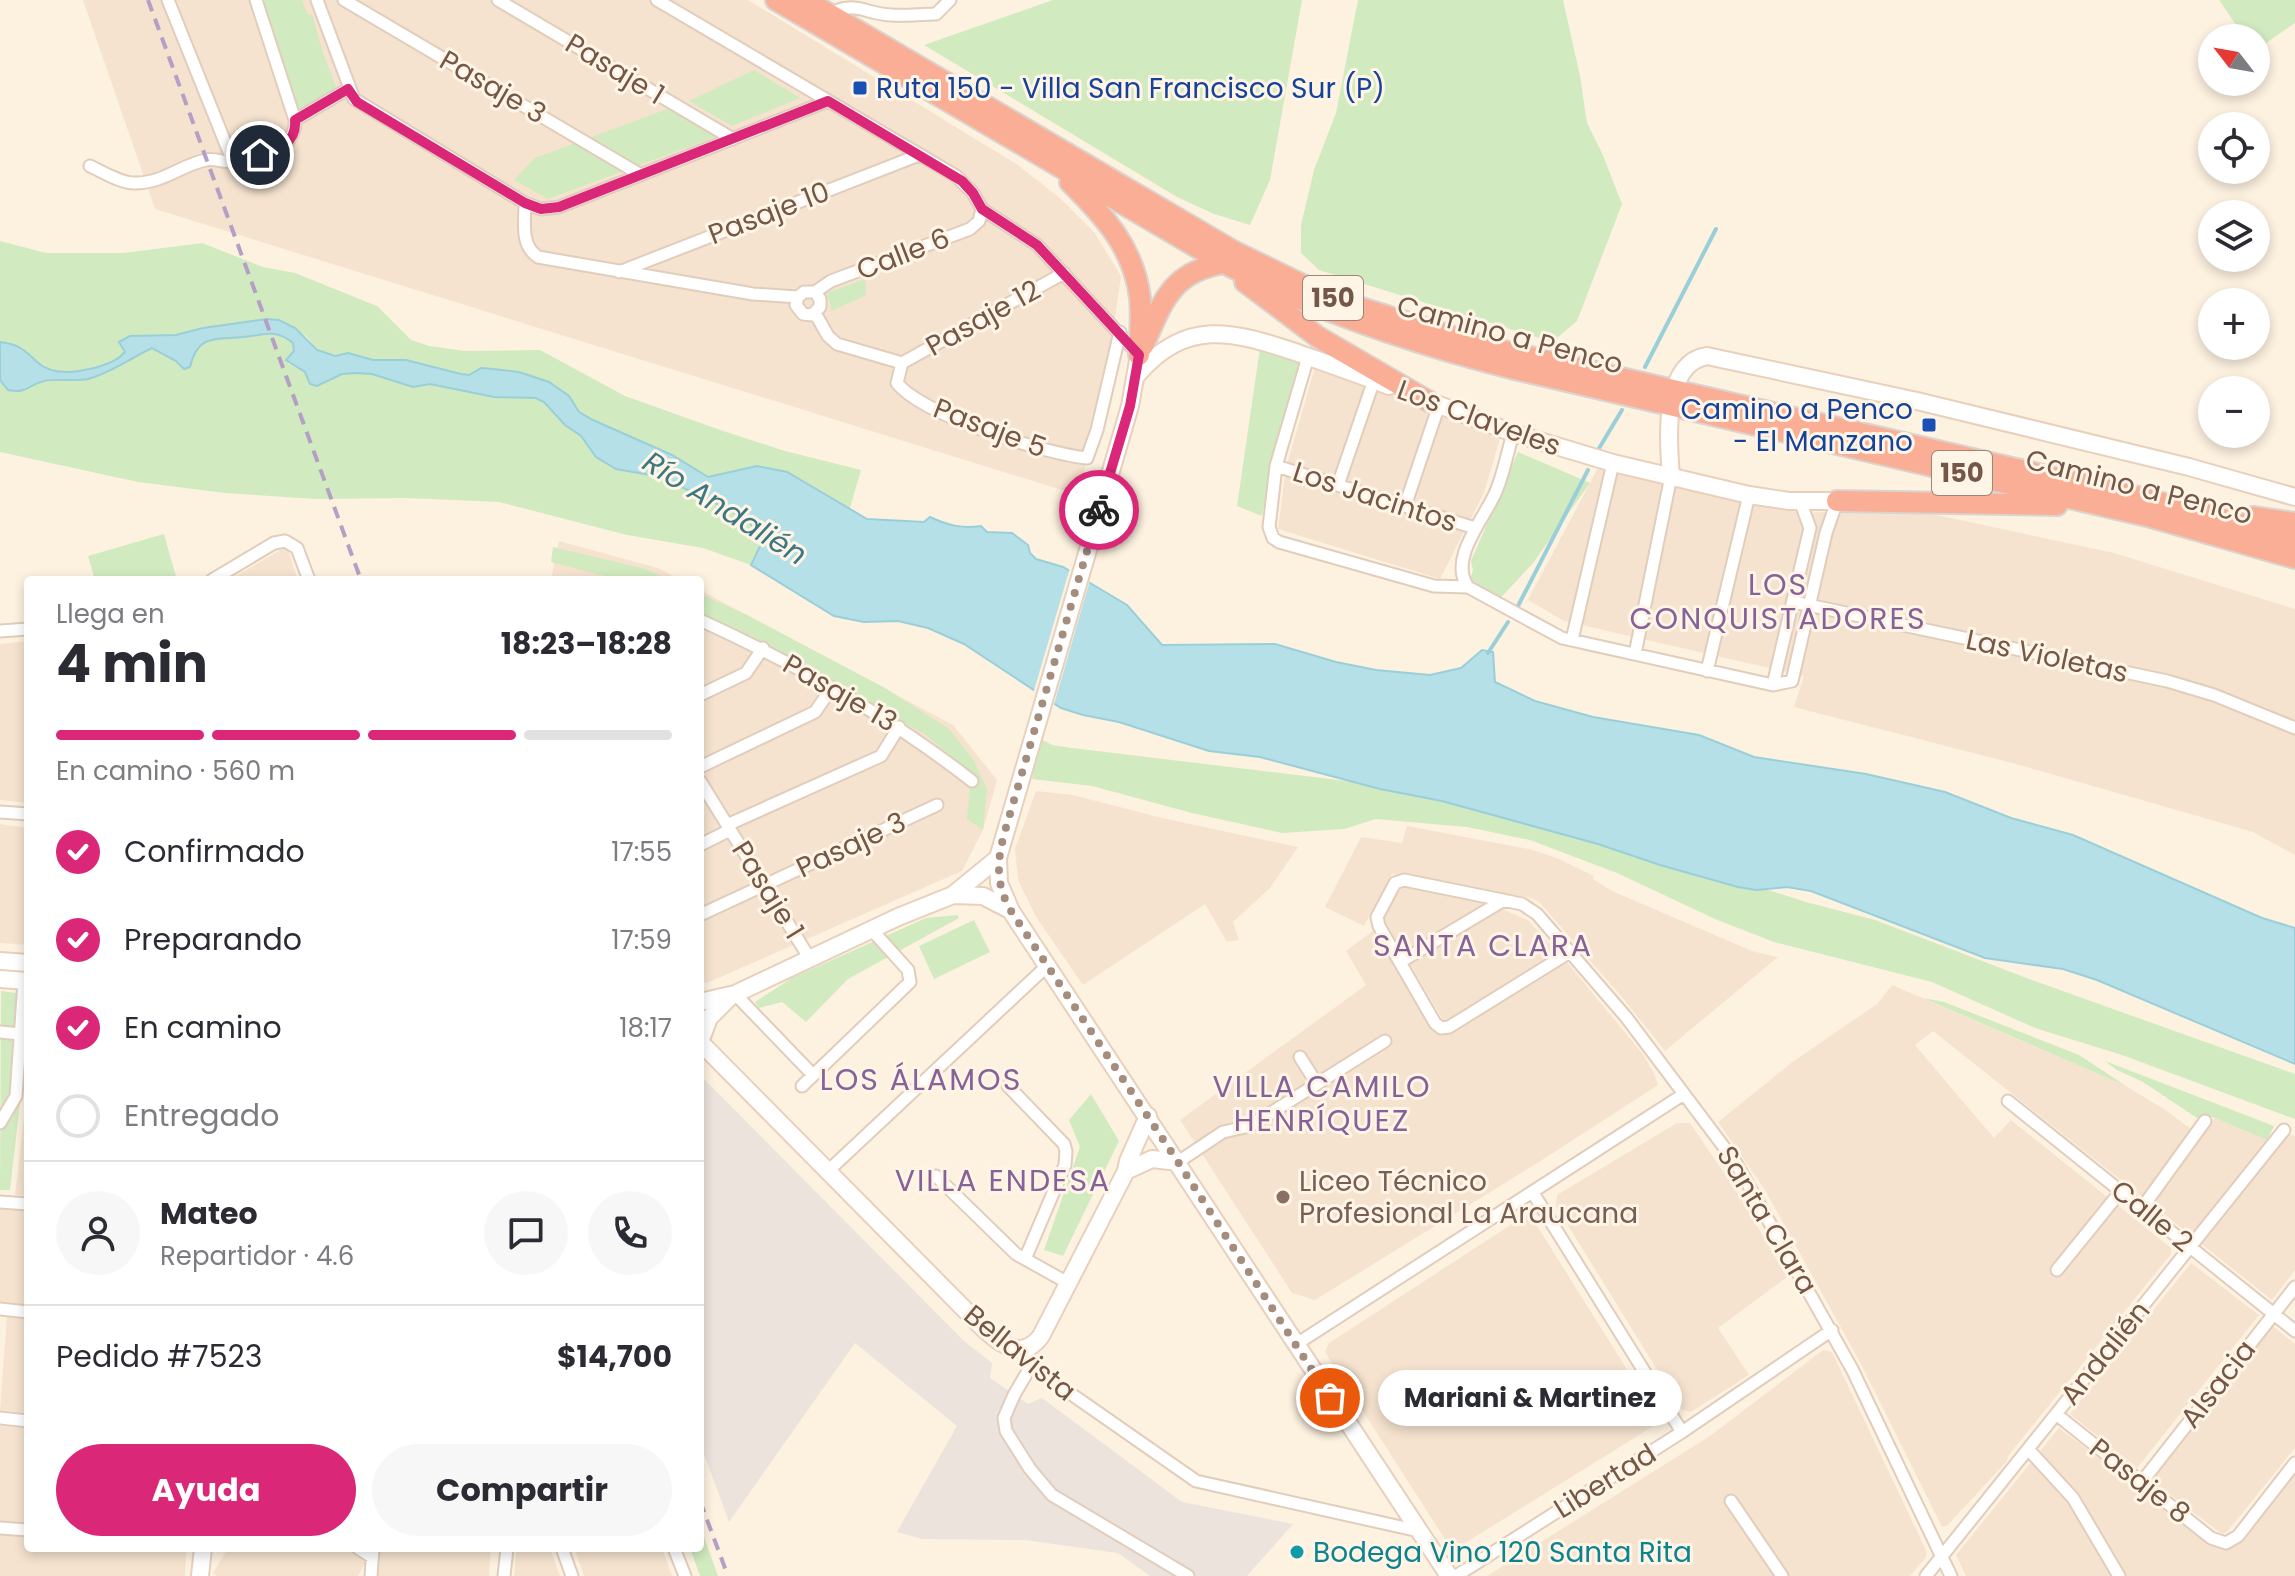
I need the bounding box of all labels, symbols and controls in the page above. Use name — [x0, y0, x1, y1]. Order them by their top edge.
street label: Pasaje 1 — [558, 24, 672, 114]
north arrow — [2198, 24, 2270, 96]
map controls — [2198, 24, 2270, 448]
street label: Pasaje 3 — [433, 41, 553, 133]
place label: Ruta 150 - Villa San Francisco Sur (P) — [876, 69, 1385, 108]
marker: Ruta 150 - Villa San Francisco Sur (P) — [851, 79, 869, 97]
button: locate — [2198, 112, 2270, 184]
pin — [226, 121, 294, 189]
icon: home — [238, 133, 282, 177]
street label: Pasaje 10 — [703, 172, 835, 254]
button: layers — [2198, 200, 2270, 272]
street label: Calle 6 — [851, 218, 955, 290]
street label: Pasaje 12 — [919, 271, 1047, 365]
road number: 150 — [1303, 276, 1363, 320]
street label: Camino a Penco — [1393, 286, 1627, 384]
button: + — [2198, 288, 2270, 360]
street label: Los Claveles — [1392, 370, 1566, 466]
button: − — [2198, 376, 2270, 448]
street label: Pasaje 5 — [928, 389, 1052, 467]
place label: Camino a Penco - El Manzano — [1681, 390, 1913, 461]
marker: Camino a Penco - El Manzano — [1920, 416, 1938, 434]
water label: Río Andalién — [635, 440, 815, 576]
street label: Camino a Penco — [2022, 440, 2256, 534]
road number: 150 — [1932, 451, 1992, 495]
street label: Los Jacintos — [1288, 452, 1462, 542]
courier — [1059, 470, 1139, 550]
icon: bike — [1077, 488, 1121, 532]
district label: LOS CONQUISTADORES — [1629, 563, 1927, 640]
text: Llega en — [56, 596, 165, 632]
street label: Las Violetas — [1962, 620, 2132, 692]
text: 18:23–18:28 — [501, 622, 672, 665]
text: 4 min — [56, 627, 208, 700]
street label: Pasaje 13 — [776, 645, 904, 741]
text: En camino · 560 m — [56, 753, 295, 789]
street label: Pasaje 3 — [790, 803, 912, 887]
icon: check — [56, 830, 100, 874]
text: Confirmado — [124, 830, 305, 873]
street label: Pasaje 1 — [722, 833, 814, 947]
text: 17:55 — [611, 834, 672, 870]
icon: check — [56, 918, 100, 962]
text: Preparando — [124, 918, 302, 961]
text: 17:59 — [611, 922, 672, 958]
district label: SANTA CLARA — [1373, 924, 1593, 967]
icon: check — [56, 1006, 100, 1050]
text: En camino — [124, 1006, 282, 1049]
text: 18:17 — [619, 1010, 672, 1046]
district label: LOS ÁLAMOS — [820, 1058, 1022, 1101]
district label: VILLA CAMILO HENRÍQUEZ — [1213, 1065, 1431, 1142]
text: Entregado — [124, 1094, 279, 1137]
street label: Santa Clara — [1707, 1139, 1827, 1301]
district label: VILLA ENDESA — [895, 1159, 1111, 1202]
place label: Liceo Técnico Profesional La Araucana — [1299, 1162, 1638, 1233]
street label: Calle 2 — [2103, 1171, 2201, 1261]
marker: Liceo Técnico Profesional La Araucana — [1274, 1188, 1292, 1206]
button: person — [56, 1191, 140, 1275]
button: chat — [484, 1191, 568, 1275]
button: phone — [588, 1191, 672, 1275]
text: Mateo — [160, 1192, 258, 1235]
text: Repartidor · 4.6 — [160, 1238, 354, 1274]
street label: Andalién — [2051, 1293, 2159, 1413]
street label: Bellavista — [956, 1296, 1084, 1410]
street label: Alsacia — [2171, 1332, 2265, 1436]
text: Pedido #7523 — [56, 1335, 262, 1378]
text: $14,700 — [557, 1335, 672, 1378]
pin — [1296, 1364, 1364, 1432]
callout: Mariani & Martinez — [1378, 1370, 1682, 1426]
icon: bag — [1308, 1376, 1352, 1420]
text: Mariani & Martinez — [1404, 1380, 1656, 1416]
street label: Pasaje 8 — [2081, 1429, 2199, 1533]
street label: Libertad — [1546, 1434, 1664, 1528]
button: Ayuda — [56, 1444, 356, 1536]
button: Compartir — [372, 1444, 672, 1536]
place label: Bodega Vino 120 Santa Rita — [1313, 1533, 1692, 1572]
marker: Bodega Vino 120 Santa Rita — [1288, 1543, 1306, 1561]

